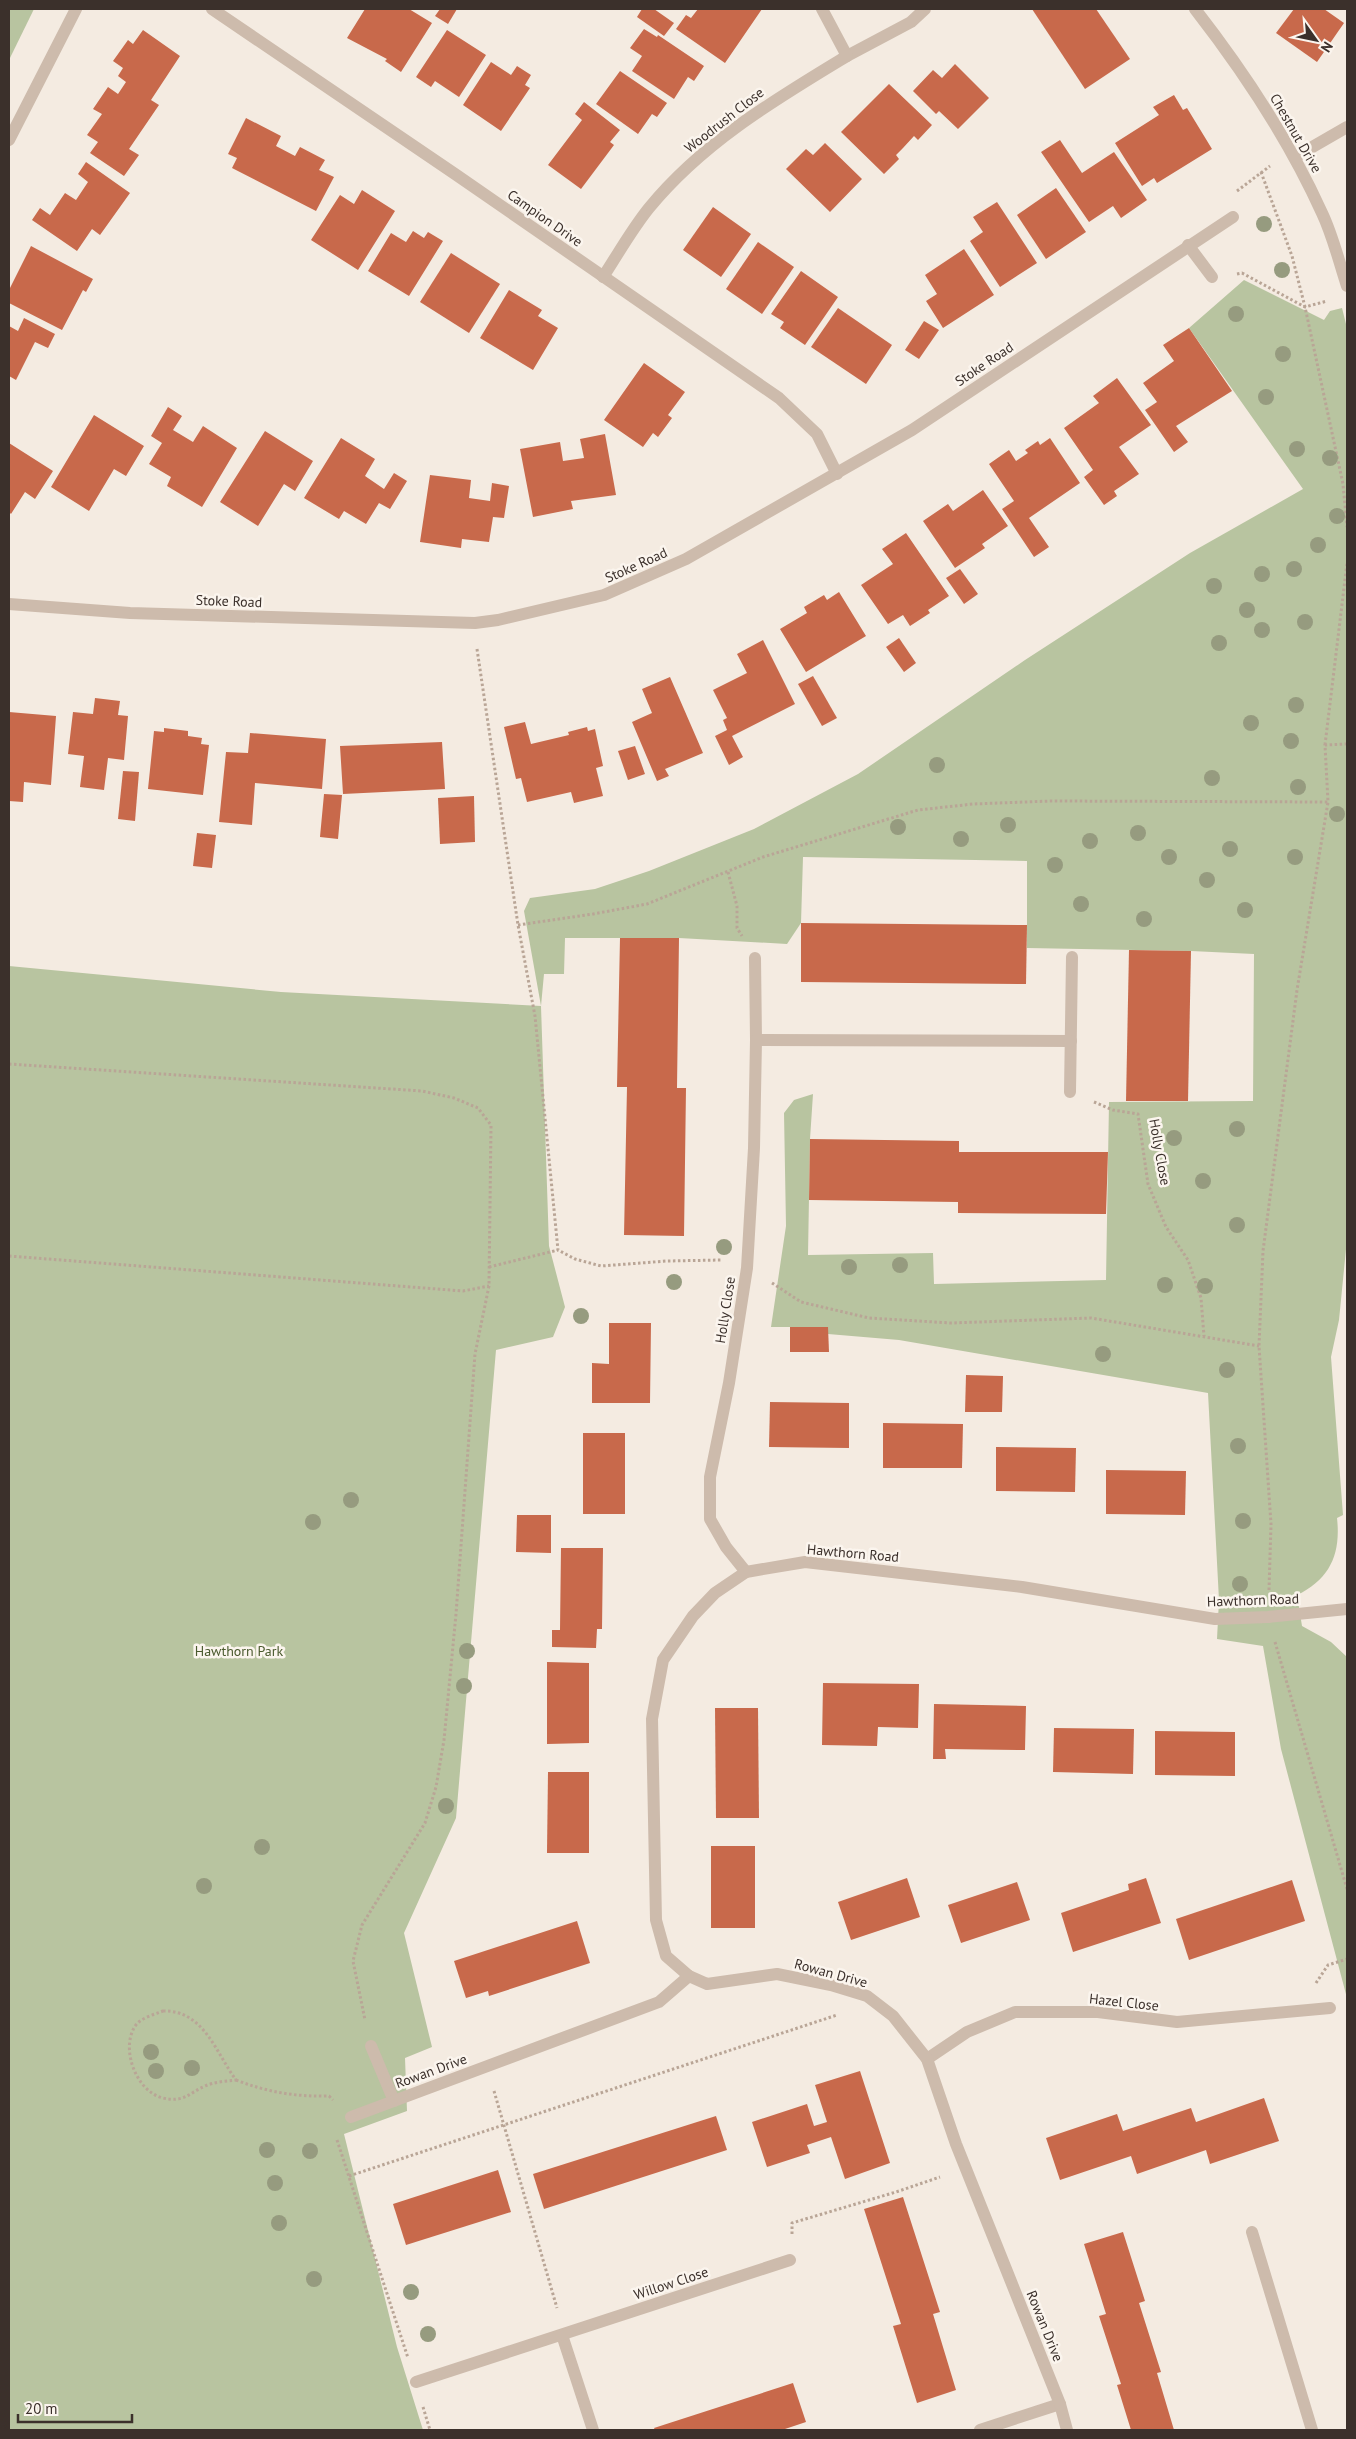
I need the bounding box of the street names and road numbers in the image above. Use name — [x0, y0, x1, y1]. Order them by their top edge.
street label: Woodrush Close — [681, 83, 767, 157]
street label: Chestnut Drive — [1266, 90, 1326, 176]
street label: Campion Drive — [504, 185, 586, 251]
street label: Stoke Road — [951, 338, 1017, 390]
street label: Stoke Road — [602, 543, 670, 587]
street label: Stoke Road — [195, 591, 263, 611]
street label: Holly Close — [1145, 1117, 1175, 1187]
street label: Holly Close — [711, 1275, 739, 1345]
street label: Hawthorn Road — [806, 1540, 900, 1566]
street label: Hawthorn Road — [1207, 1589, 1299, 1611]
street label: Rowan Drive — [792, 1955, 870, 1991]
street label: Hazel Close — [1088, 1989, 1160, 2015]
street label: Rowan Drive — [393, 2050, 469, 2092]
street label: Willow Close — [632, 2263, 710, 2303]
street label: Rowan Drive — [1023, 2288, 1067, 2364]

